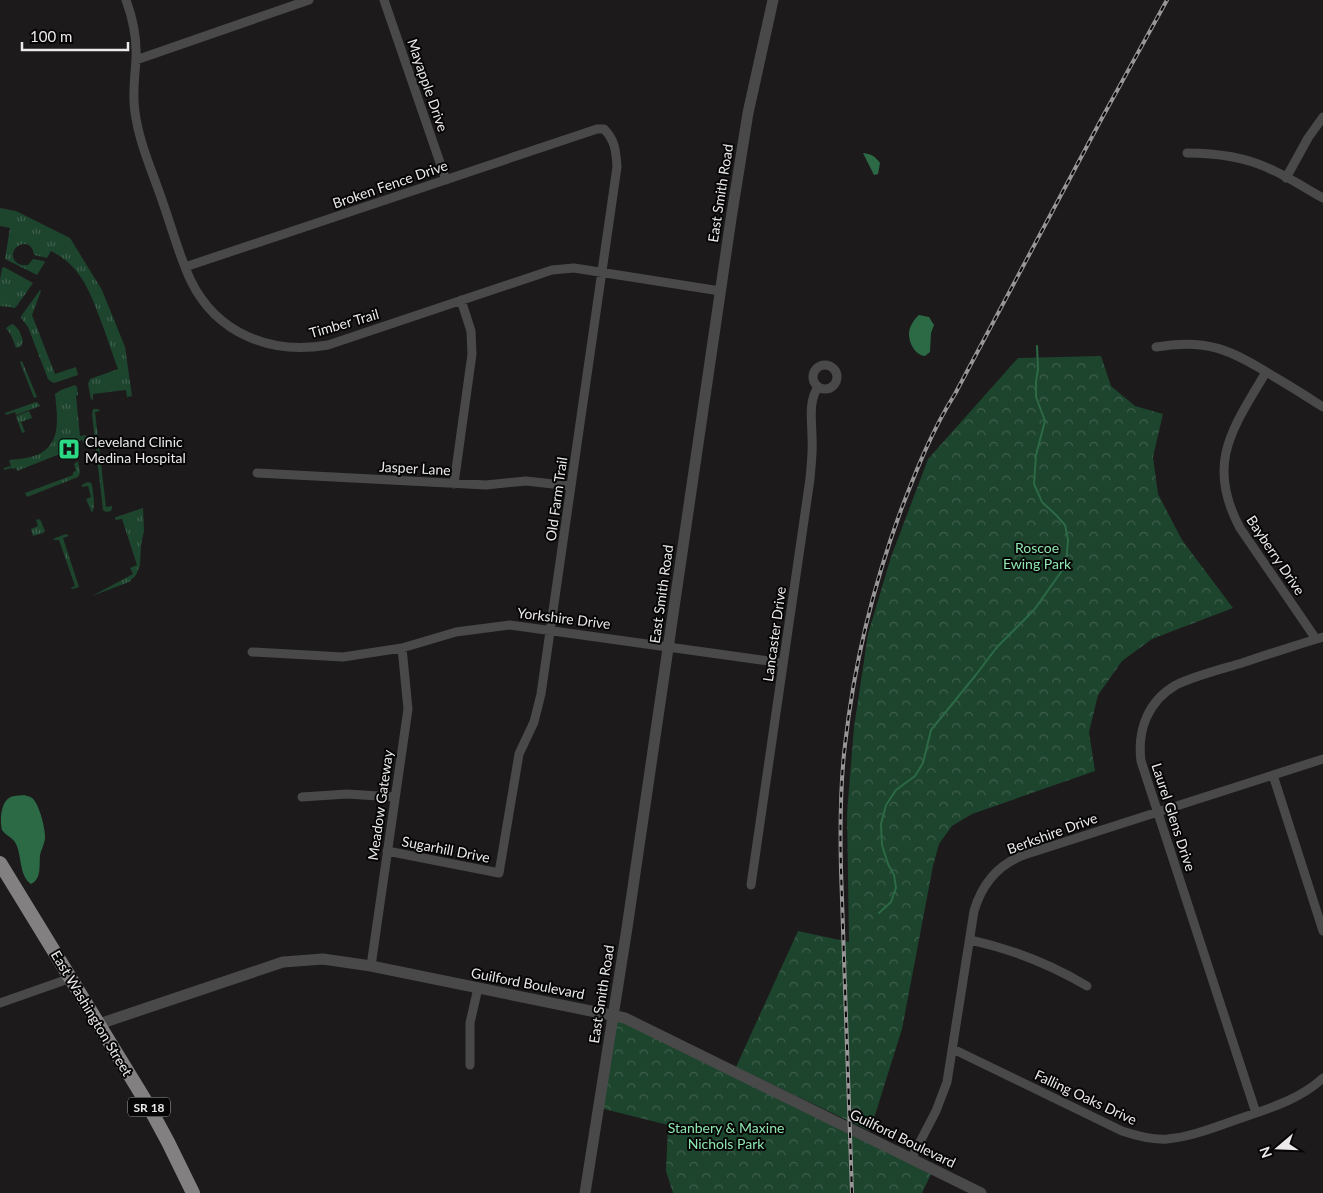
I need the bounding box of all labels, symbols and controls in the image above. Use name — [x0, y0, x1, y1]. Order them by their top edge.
scale bar — [22, 20, 129, 52]
text: 100 m — [30, 27, 72, 45]
street label: Mayapple Drive — [404, 36, 452, 134]
street label: East Smith Road — [704, 143, 736, 243]
street label: Broken Fence Drive — [330, 156, 450, 212]
street label: Timber Trail — [307, 305, 381, 341]
place label: Cleveland Clinic Medina Hospital — [85, 433, 186, 466]
hospital icon: Cleveland Clinic Medina Hospital — [57, 437, 81, 461]
street label: Old Farm Trail — [542, 456, 570, 542]
street label: Jasper Lane — [379, 458, 451, 478]
street label: Bayberry Drive — [1243, 512, 1309, 598]
park label: Roscoe Ewing Park — [1003, 539, 1072, 572]
street label: East Smith Road — [646, 544, 676, 644]
street label: Lancaster Drive — [759, 585, 789, 683]
street label: Yorkshire Drive — [516, 604, 612, 632]
street label: Meadow Gateway — [364, 748, 396, 861]
street label: Laurel Glens Drive — [1148, 761, 1200, 873]
street label: Berkshire Drive — [1004, 809, 1100, 857]
street label: Sugarhill Drive — [401, 832, 491, 866]
street label: East Smith Road — [585, 944, 617, 1044]
street label: East Washington Street — [48, 947, 136, 1079]
street label: Guilford Boulevard — [470, 964, 586, 1002]
street label: Falling Oaks Drive — [1032, 1066, 1140, 1128]
road number: SR 18 — [128, 1098, 170, 1116]
street label: Guilford Boulevard — [847, 1105, 959, 1171]
park label: Stanbery & Maxine Nichols Park — [668, 1119, 784, 1152]
north arrow — [1253, 1123, 1303, 1173]
text: N — [1255, 1145, 1275, 1160]

